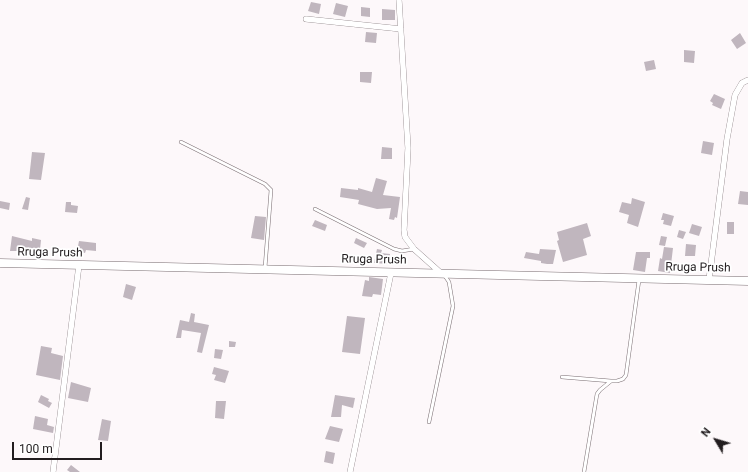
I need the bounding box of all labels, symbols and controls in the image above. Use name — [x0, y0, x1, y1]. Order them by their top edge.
street label: Rruga Prush — [17, 245, 83, 261]
street label: Rruga Prush — [341, 252, 407, 268]
street label: Rruga Prush — [665, 260, 731, 276]
north arrow — [696, 420, 736, 460]
text: N — [699, 425, 714, 439]
scale bar — [14, 434, 104, 460]
text: 100 m — [19, 442, 53, 456]

